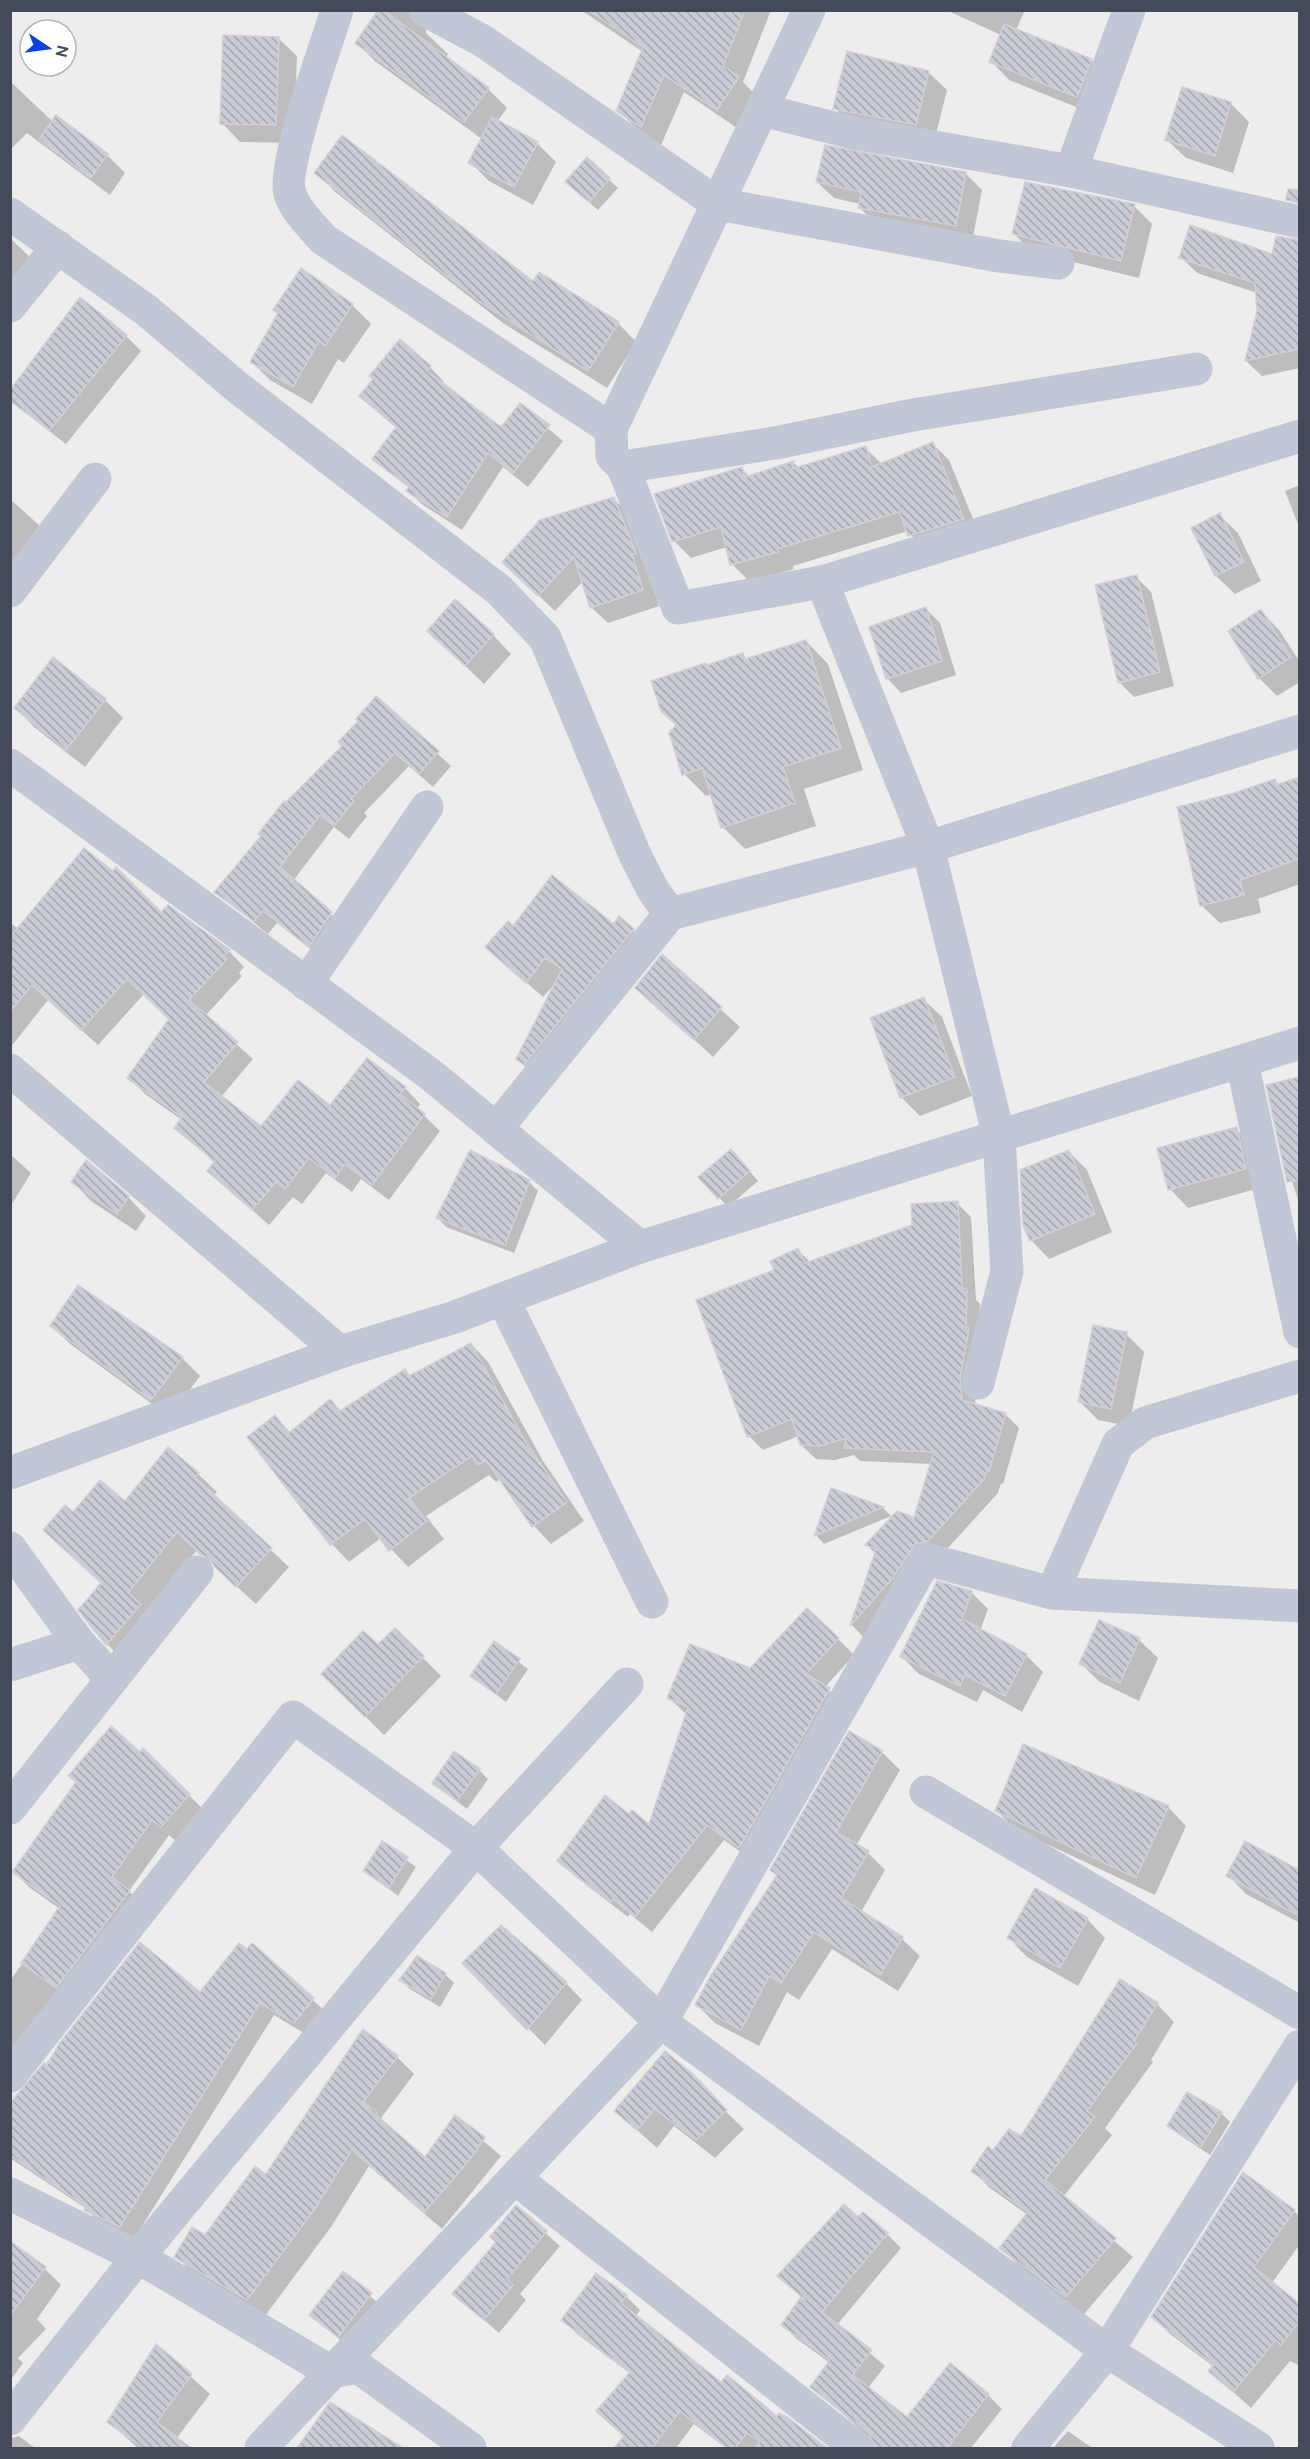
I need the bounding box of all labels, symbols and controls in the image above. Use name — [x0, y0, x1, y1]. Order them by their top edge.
north arrow — [18, 18, 78, 78]
text: N — [53, 44, 73, 59]

